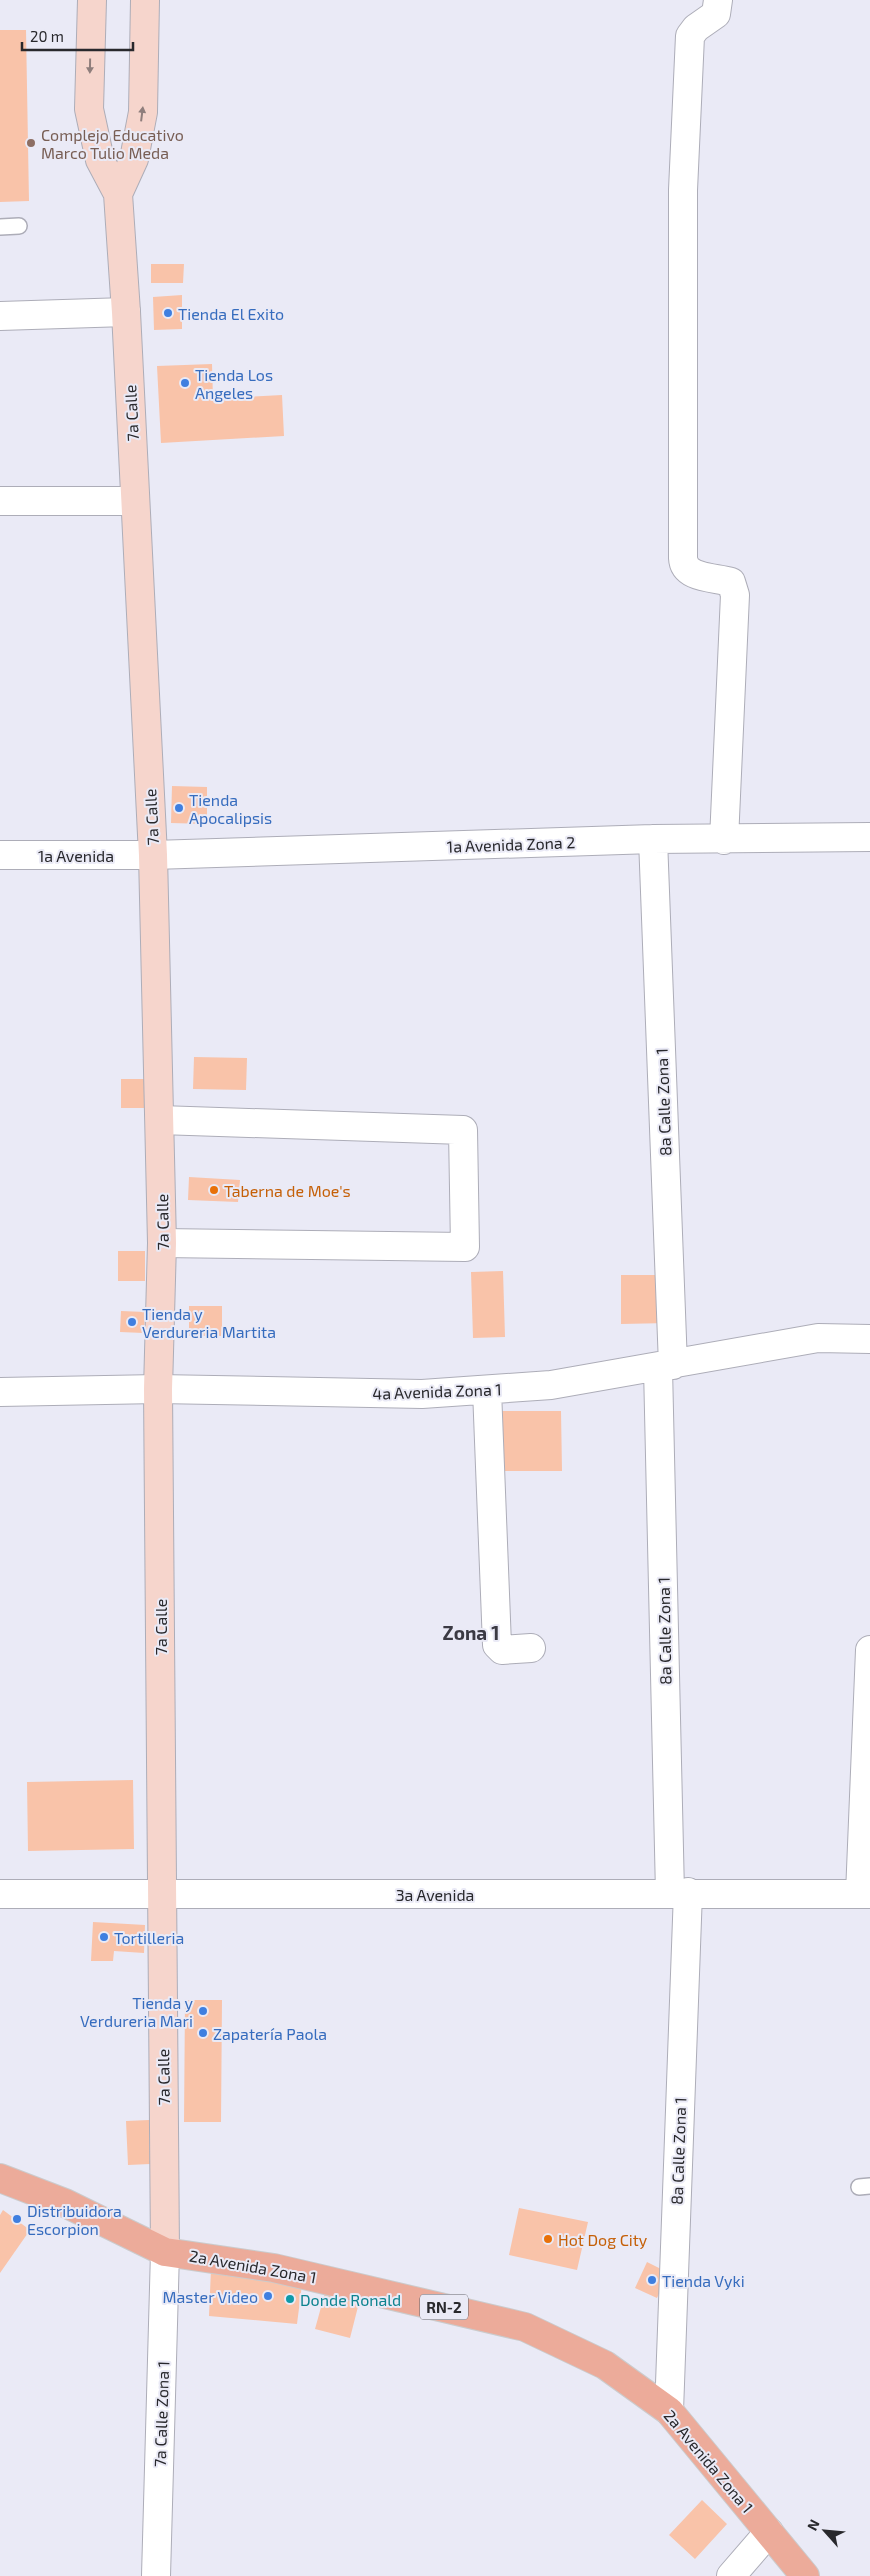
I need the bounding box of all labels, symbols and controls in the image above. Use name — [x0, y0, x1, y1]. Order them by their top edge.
scale bar — [22, 20, 134, 52]
text: 20 m — [30, 27, 64, 45]
one-way arrow — [86, 58, 94, 74]
one-way arrow — [138, 106, 146, 122]
place label: Complejo Educativo Marco Tulio Meda — [41, 125, 184, 162]
marker: Complejo Educativo Marco Tulio Meda — [25, 137, 37, 149]
place label: Tienda El Exito — [178, 304, 284, 323]
marker: Tienda El Exito — [162, 307, 174, 319]
place label: Tienda Los Angeles — [195, 365, 273, 402]
marker: Tienda Los Angeles — [179, 377, 191, 389]
street label: 7a Calle — [120, 384, 142, 442]
street label: 7a Calle — [140, 788, 162, 846]
place label: Tienda Apocalipsis — [189, 790, 272, 827]
marker: Tienda Apocalipsis — [173, 802, 185, 814]
street label: 1a Avenida Zona 2 — [446, 832, 576, 856]
street label: 1a Avenida — [38, 846, 114, 865]
street label: 8a Calle Zona 1 — [652, 1048, 674, 1156]
place label: Taberna de Moe's — [224, 1181, 351, 1200]
marker: Taberna de Moe's — [208, 1184, 220, 1196]
street label: 7a Calle — [152, 1194, 172, 1250]
place label: Tienda y Verdureria Martita — [142, 1304, 276, 1341]
marker: Tienda y Verdureria Martita — [126, 1316, 138, 1328]
street label: 4a Avenida Zona 1 — [372, 1379, 502, 1403]
street label: 8a Calle Zona 1 — [654, 1577, 674, 1685]
street label: 7a Calle — [151, 1599, 170, 1655]
district label: Zona 1 — [443, 1621, 499, 1644]
street label: 3a Avenida — [396, 1885, 474, 1904]
place label: Tortilleria — [114, 1928, 184, 1947]
marker: Tortilleria — [98, 1931, 110, 1943]
place label: Tienda y Verdureria Mari — [80, 1993, 194, 2030]
marker: Tienda y Verdureria Mari — [197, 2005, 209, 2017]
place label: Zapatería Paola — [213, 2024, 327, 2043]
marker: Zapatería Paola — [197, 2027, 209, 2039]
street label: 7a Calle — [153, 2049, 173, 2105]
street label: 8a Calle Zona 1 — [667, 2097, 689, 2205]
place label: Distribuidora Escorpion — [27, 2201, 122, 2238]
marker: Distribuidora Escorpion — [11, 2213, 23, 2225]
place label: Hot Dog City — [558, 2230, 648, 2249]
marker: Hot Dog City — [542, 2233, 554, 2245]
street label: 2a Avenida Zona 1 — [188, 2245, 318, 2287]
place label: Tienda Vyki — [662, 2271, 745, 2290]
marker: Tienda Vyki — [646, 2274, 658, 2286]
place label: Master Video — [163, 2287, 258, 2306]
marker: Master Video — [262, 2290, 274, 2302]
place label: Donde Ronald — [300, 2290, 401, 2309]
marker: Donde Ronald — [284, 2293, 296, 2305]
road number: RN-2 — [420, 2294, 468, 2320]
street label: 7a Calle Zona 1 — [150, 2361, 172, 2467]
street label: 2a Avenida Zona 1 — [660, 2406, 758, 2516]
north arrow — [800, 2506, 850, 2556]
text: N — [803, 2517, 823, 2533]

